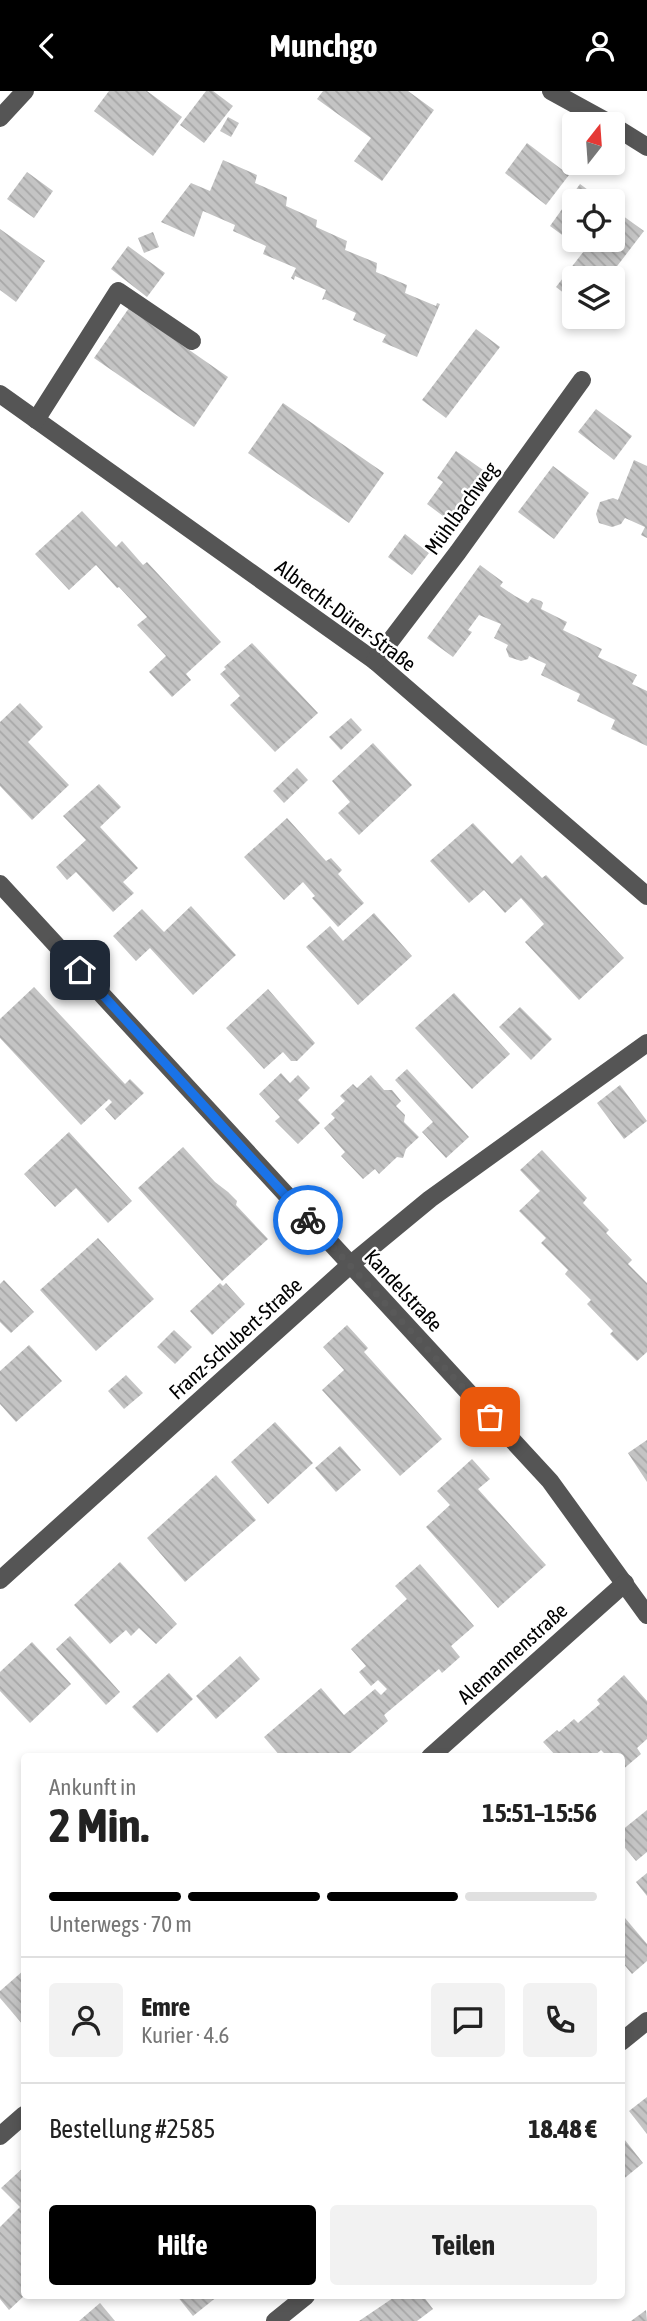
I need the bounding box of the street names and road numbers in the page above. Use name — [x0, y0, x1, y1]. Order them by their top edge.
street label: Mühlbachweg — [419, 457, 503, 559]
street label: Albrecht-Dürer-Straße — [271, 554, 421, 676]
street label: Kandelstraße — [360, 1244, 448, 1336]
street label: Franz-Schubert-Straße — [164, 1272, 306, 1404]
street label: Alemannenstraße — [452, 1598, 572, 1708]

